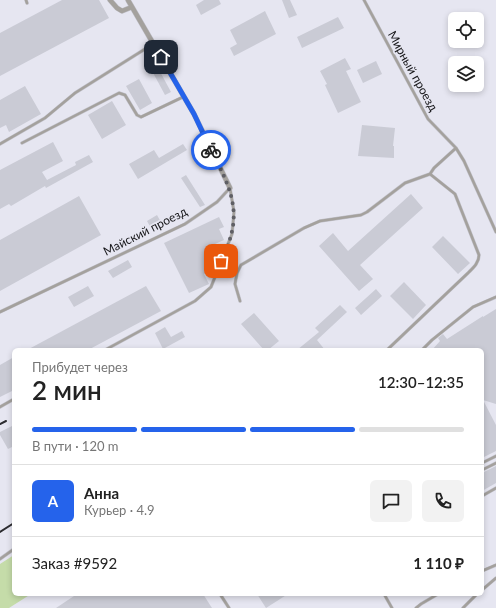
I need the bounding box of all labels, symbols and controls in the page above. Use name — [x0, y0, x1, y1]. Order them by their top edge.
map controls — [448, 12, 484, 92]
button: locate — [448, 12, 484, 48]
street label: Мирный проезд — [385, 28, 442, 114]
pin — [144, 40, 178, 74]
icon: home — [150, 46, 172, 68]
button: layers — [448, 56, 484, 92]
courier — [191, 130, 231, 170]
icon: bike — [200, 139, 222, 161]
street label: Майский проезд — [101, 203, 190, 259]
pin — [204, 244, 238, 278]
icon: bag — [210, 250, 232, 272]
text: Прибудет через — [32, 359, 128, 375]
text: 12:30–12:35 — [378, 373, 464, 391]
text: 2 мин — [32, 374, 102, 406]
text: В пути · 120 m — [32, 438, 118, 454]
button: chat — [370, 480, 412, 522]
button: phone — [422, 480, 464, 522]
text: Анна — [84, 484, 119, 502]
text: А — [48, 492, 58, 510]
text: Курьер · 4.9 — [84, 502, 155, 518]
text: Заказ #9592 — [32, 554, 117, 572]
text: 1 110 ₽ — [413, 554, 464, 572]

